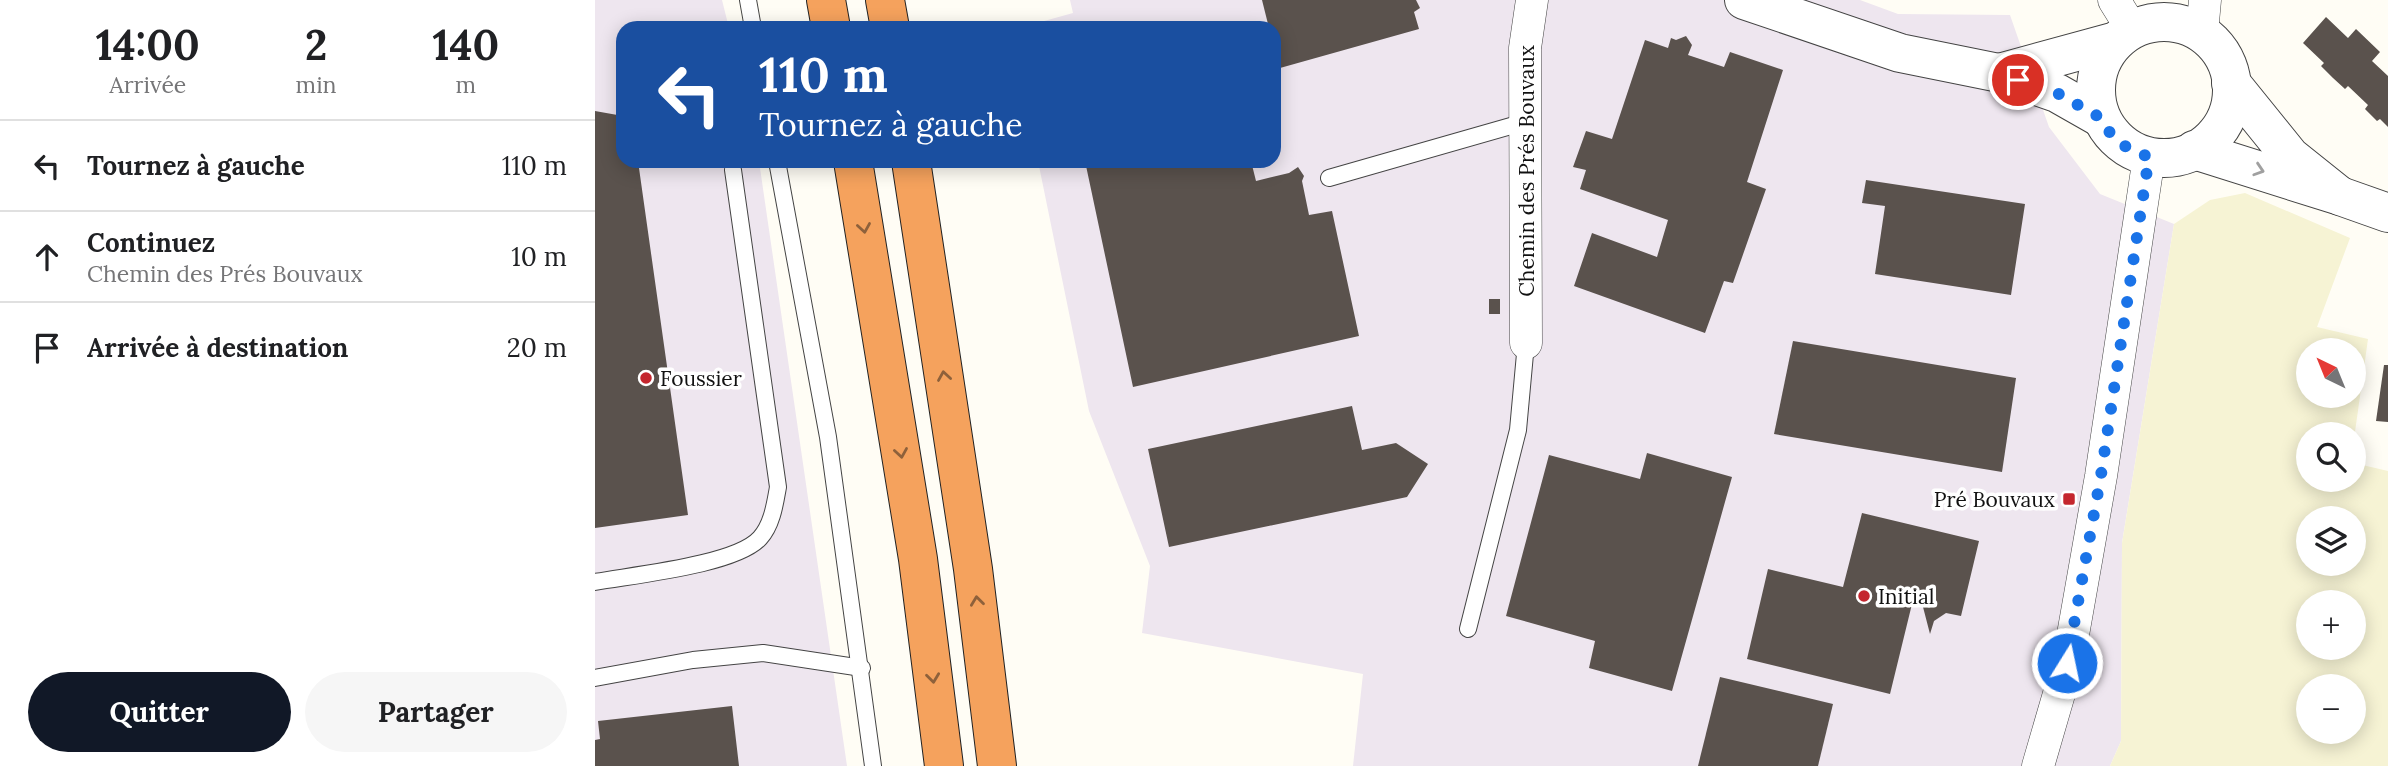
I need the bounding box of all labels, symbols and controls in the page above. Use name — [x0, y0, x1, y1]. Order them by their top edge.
text: 14:00 — [96, 18, 200, 72]
text: 2 — [305, 18, 327, 72]
text: 140 — [432, 18, 499, 72]
text: 110 m — [759, 43, 888, 105]
street label: Chemin des Prés Bouvaux — [1513, 45, 1540, 297]
icon: left — [644, 49, 735, 140]
pin — [1988, 50, 2048, 110]
icon: arrive — [1999, 61, 2037, 99]
text: Arrivée — [109, 70, 186, 99]
text: min — [296, 70, 337, 99]
text: m — [455, 70, 476, 99]
text: Tournez à gauche — [759, 104, 1023, 145]
icon: left — [28, 147, 66, 185]
text: Tournez à gauche — [87, 149, 305, 182]
text: 110 m — [502, 149, 567, 182]
one-way arrow — [2252, 162, 2265, 176]
one-way arrow — [856, 222, 871, 234]
text: Continuez — [87, 226, 215, 259]
icon: ahead — [28, 238, 66, 276]
text: 10 m — [511, 240, 567, 273]
text: Chemin des Prés Bouvaux — [87, 259, 363, 288]
icon: arrive — [28, 329, 66, 367]
text: Arrivée à destination — [87, 331, 348, 364]
text: 20 m — [507, 331, 567, 364]
north arrow — [2296, 338, 2366, 408]
map controls — [2296, 338, 2366, 744]
place label: Foussier — [660, 365, 742, 392]
marker: Foussier — [638, 370, 654, 386]
one-way arrow — [937, 370, 952, 382]
button: search — [2296, 422, 2366, 492]
one-way arrow — [893, 447, 908, 459]
place label: Pré Bouvaux — [1934, 486, 2055, 513]
marker: Pré Bouvaux — [2061, 491, 2077, 507]
button: layers — [2296, 506, 2366, 576]
place label: Initial — [1878, 583, 1934, 610]
marker: Initial — [1856, 588, 1872, 604]
button: + — [2296, 590, 2366, 660]
one-way arrow — [970, 595, 985, 607]
position arrow — [2030, 626, 2104, 700]
button: Quitter — [28, 672, 291, 752]
button: Partager — [305, 672, 567, 752]
one-way arrow — [926, 672, 941, 684]
button: − — [2296, 674, 2366, 744]

